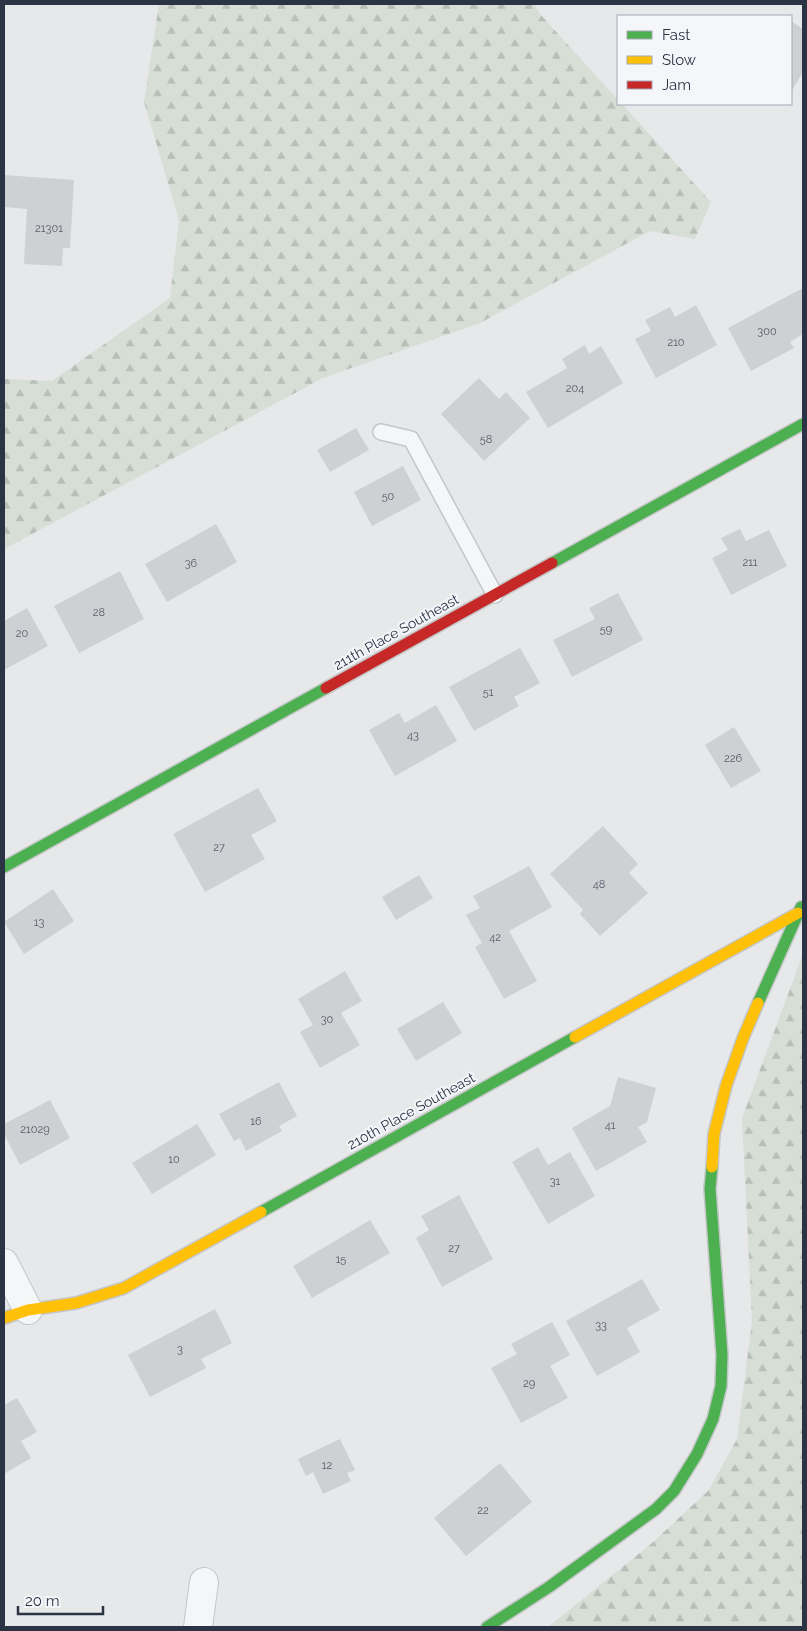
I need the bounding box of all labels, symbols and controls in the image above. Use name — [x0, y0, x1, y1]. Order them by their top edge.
legend — [617, 15, 792, 105]
text: Fast — [662, 26, 690, 44]
text: Slow — [662, 51, 696, 69]
text: Jam — [662, 76, 691, 94]
house number: 21301 — [35, 222, 63, 235]
house number: 300 — [757, 325, 777, 338]
house number: 210 — [667, 336, 685, 349]
house number: 204 — [566, 382, 584, 395]
house number: 58 — [480, 433, 492, 446]
house number: 50 — [382, 490, 395, 503]
house number: 211 — [742, 556, 758, 569]
house number: 36 — [185, 557, 198, 570]
street label: 211th Place Southeast — [331, 591, 462, 673]
house number: 28 — [93, 606, 105, 619]
house number: 59 — [600, 623, 612, 636]
house number: 20 — [16, 627, 28, 640]
house number: 51 — [483, 686, 494, 699]
house number: 43 — [407, 729, 419, 742]
house number: 226 — [724, 752, 742, 765]
house number: 27 — [213, 841, 225, 854]
house number: 48 — [593, 878, 605, 891]
house number: 13 — [34, 916, 44, 929]
house number: 42 — [489, 931, 501, 944]
house number: 30 — [321, 1013, 334, 1026]
street label: 210th Place Southeast — [345, 1069, 478, 1153]
house number: 16 — [250, 1115, 262, 1128]
house number: 41 — [605, 1119, 616, 1132]
house number: 21029 — [20, 1123, 50, 1136]
house number: 10 — [168, 1153, 180, 1166]
house number: 31 — [550, 1175, 561, 1188]
house number: 27 — [448, 1242, 460, 1255]
house number: 15 — [336, 1253, 346, 1266]
house number: 33 — [595, 1319, 607, 1332]
house number: 3 — [177, 1343, 183, 1356]
house number: 29 — [523, 1377, 535, 1390]
house number: 12 — [322, 1459, 332, 1472]
house number: 22 — [477, 1504, 489, 1517]
scale bar — [18, 1584, 102, 1616]
text: 20 m — [25, 1592, 60, 1610]

